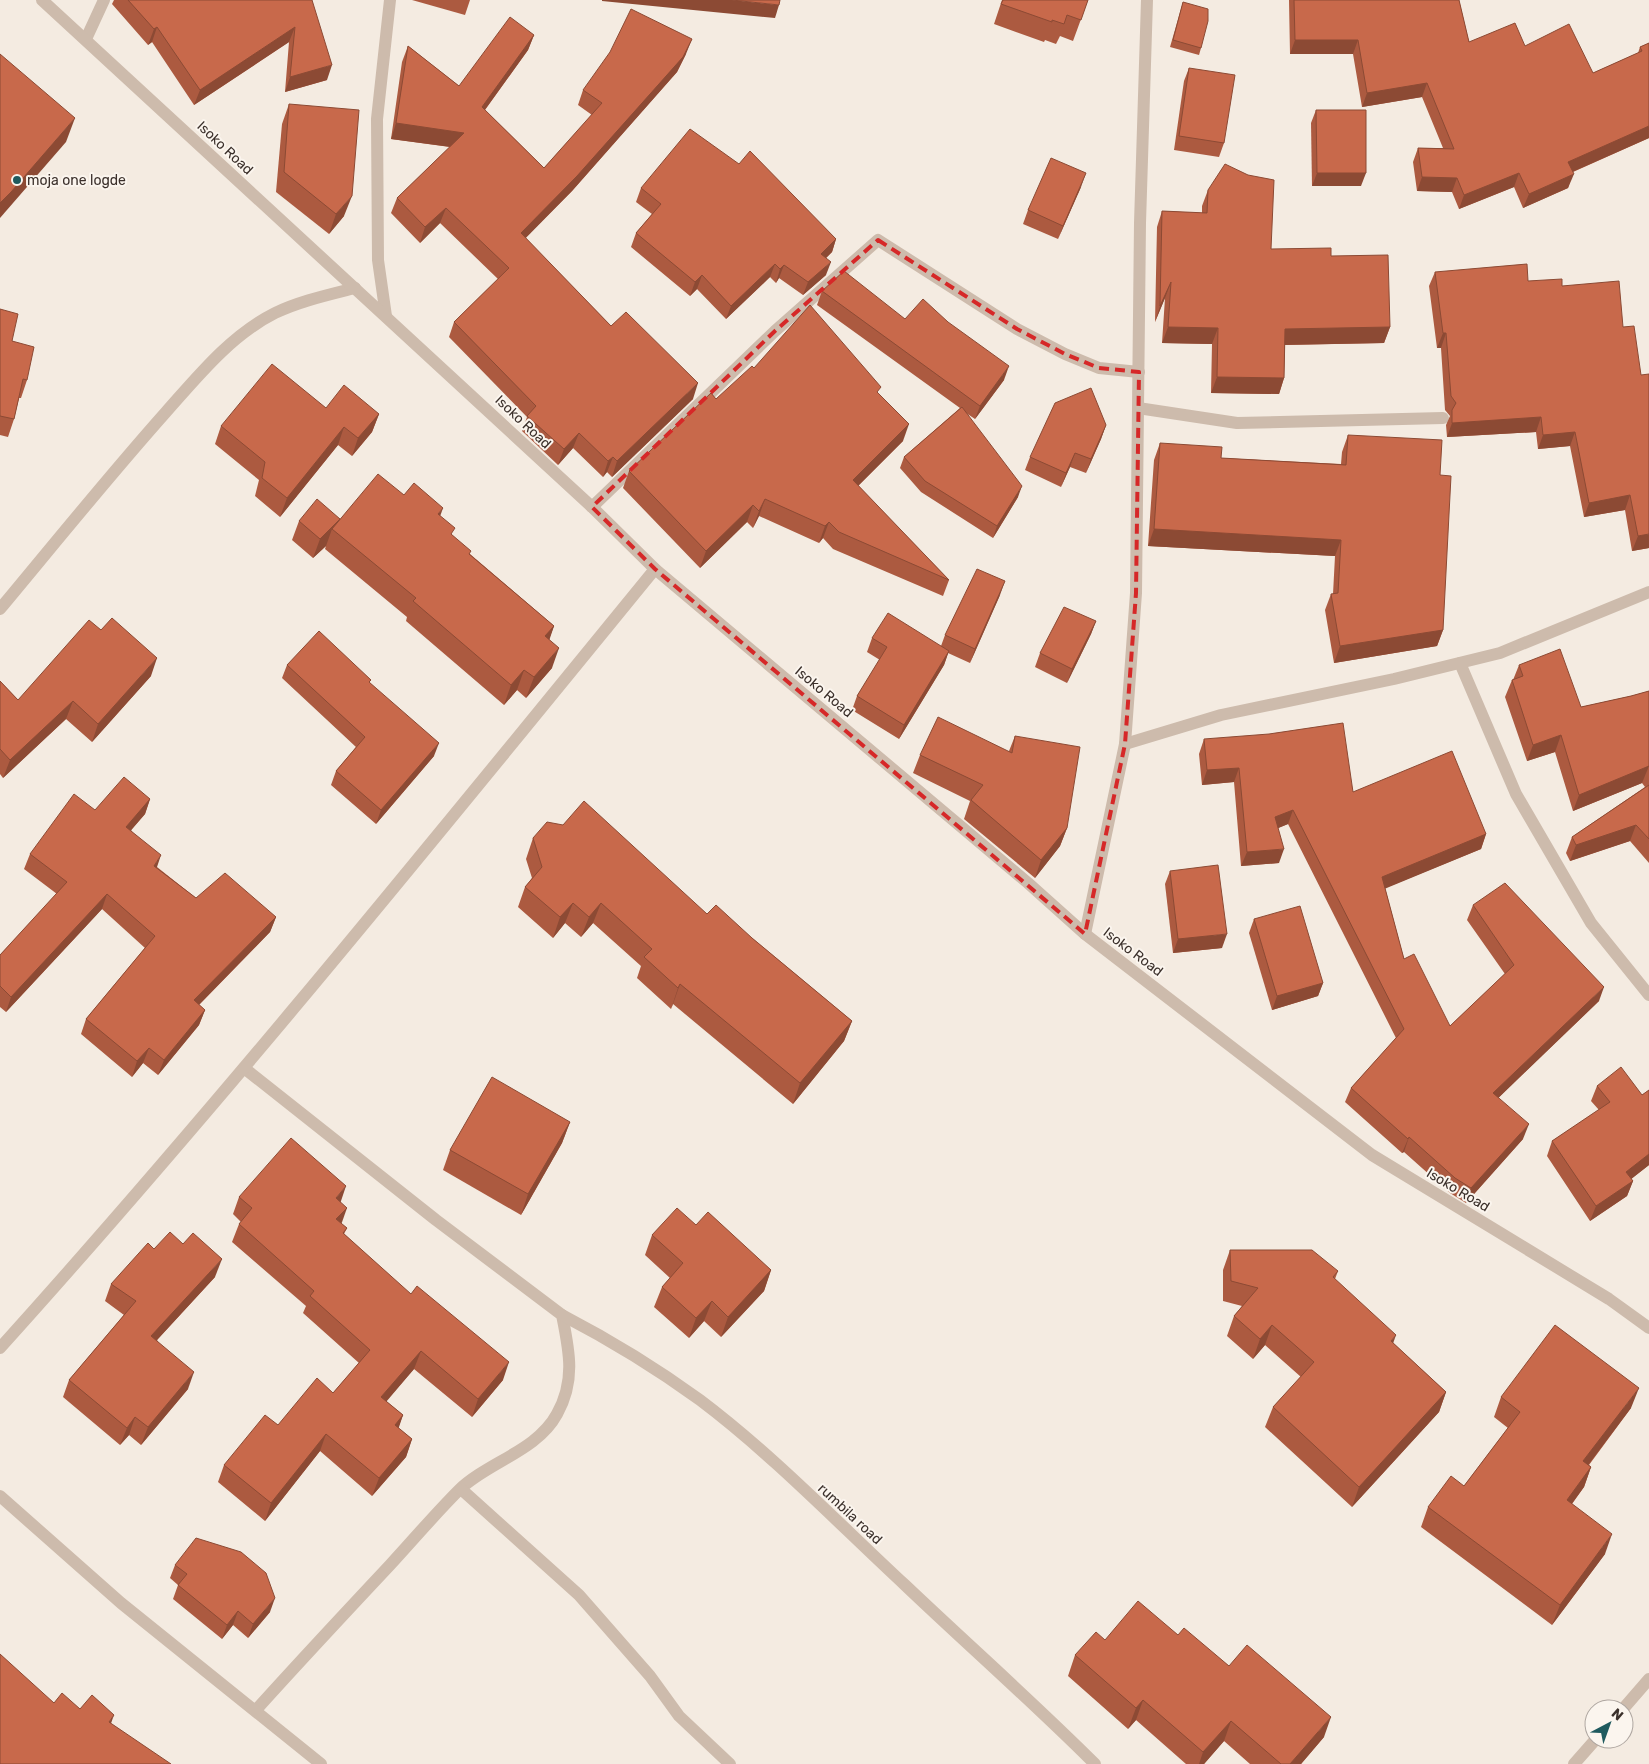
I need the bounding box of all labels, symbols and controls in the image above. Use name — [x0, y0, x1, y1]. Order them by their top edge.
street label: Isoko Road — [193, 118, 257, 178]
place label: moja one logde — [27, 172, 126, 189]
marker: moja one logde — [11, 174, 23, 186]
street label: Isoko Road — [491, 392, 555, 452]
street label: Isoko Road — [792, 663, 856, 721]
street label: Isoko Road — [1100, 924, 1166, 980]
street label: Isoko Road — [1423, 1165, 1493, 1215]
street label: rumbila road — [814, 1480, 886, 1548]
north arrow — [1584, 1699, 1634, 1749]
text: N — [1608, 1705, 1627, 1724]

